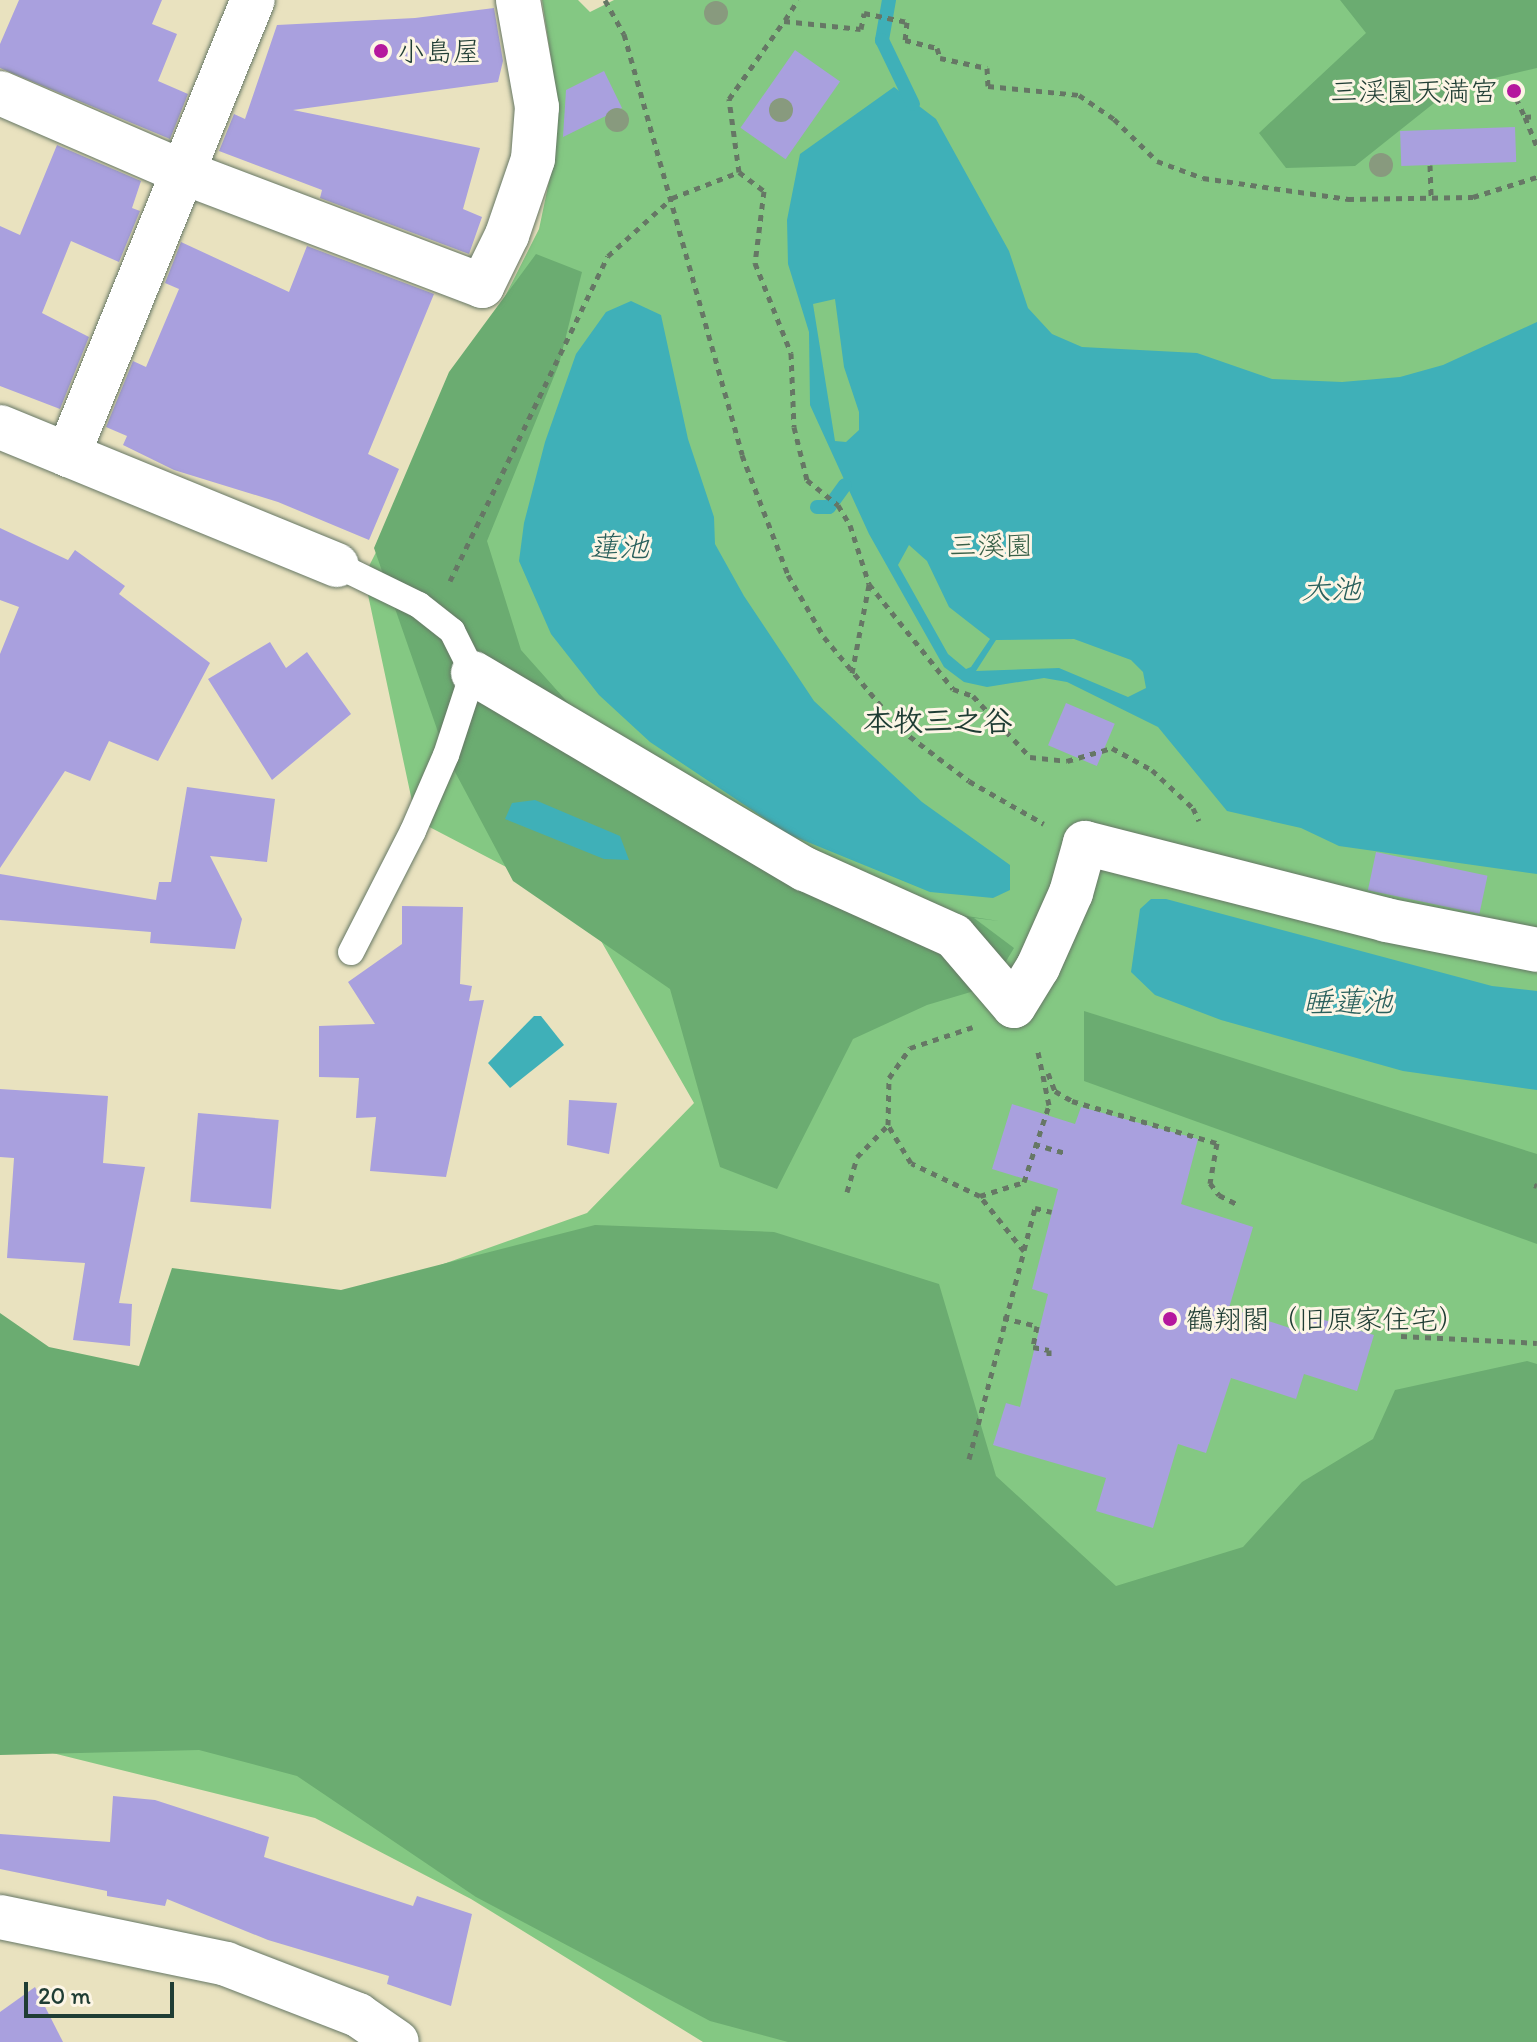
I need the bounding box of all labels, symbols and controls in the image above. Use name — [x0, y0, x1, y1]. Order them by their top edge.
place label: 小島屋 — [397, 34, 481, 68]
marker: 小島屋 — [372, 42, 390, 60]
place label: 三渓園天満宮 — [1330, 74, 1498, 108]
marker: 三渓園天満宮 — [1505, 82, 1523, 100]
park label: 三溪園 — [949, 528, 1033, 562]
water label: 蓮池 — [589, 529, 649, 565]
water label: 大池 — [1301, 571, 1361, 607]
district label: 本牧三之谷 — [863, 703, 1013, 739]
water label: 睡蓮池 — [1303, 984, 1393, 1020]
place label: 鶴翔閣（旧原家住宅） — [1186, 1302, 1466, 1336]
marker: 鶴翔閣（旧原家住宅） — [1161, 1310, 1179, 1328]
scale bar — [28, 1966, 178, 2016]
text: 20 m — [38, 1981, 91, 2010]

